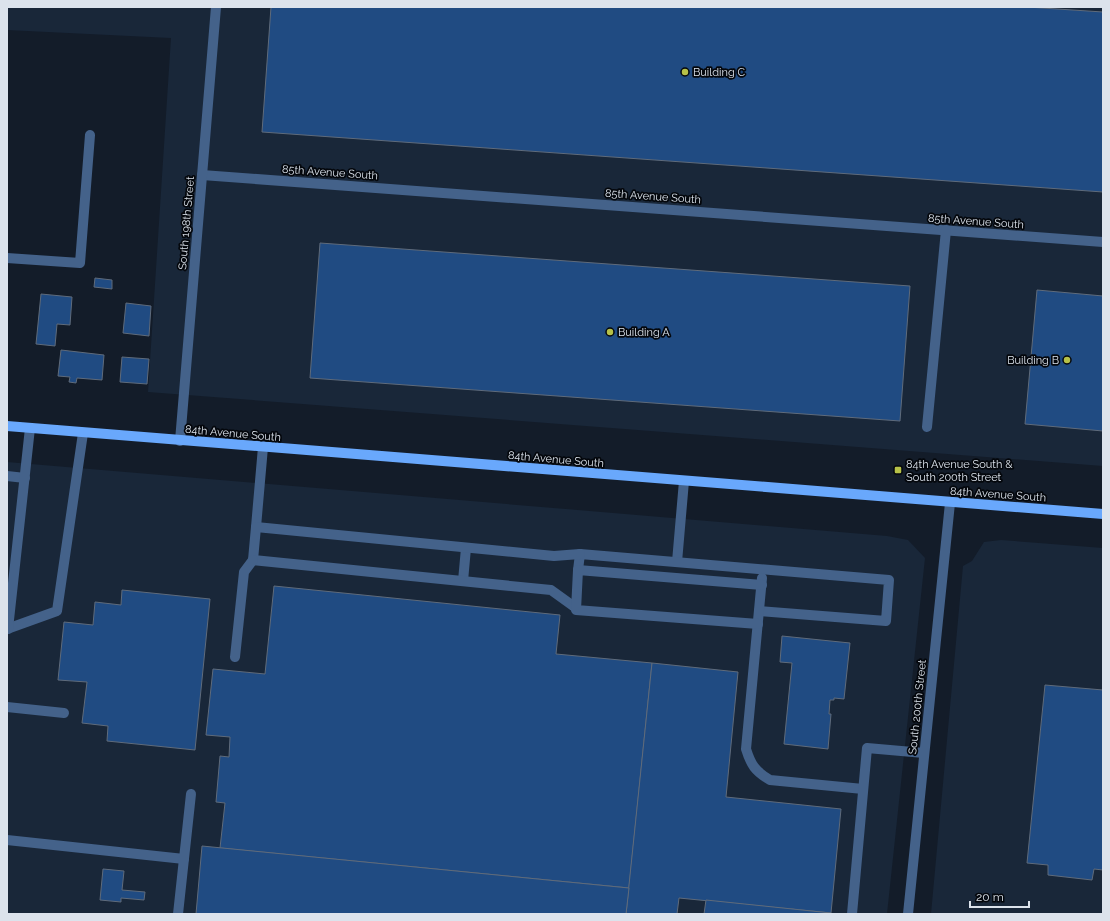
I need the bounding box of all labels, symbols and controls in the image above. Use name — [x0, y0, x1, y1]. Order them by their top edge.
place label: Building C — [693, 66, 746, 79]
marker: Building C — [680, 67, 690, 77]
street label: 85th Avenue South — [281, 163, 378, 182]
street label: South 198th Street — [176, 175, 197, 270]
street label: 85th Avenue South — [604, 187, 701, 206]
street label: 85th Avenue South — [927, 212, 1024, 231]
place label: Building A — [618, 326, 670, 339]
marker: Building A — [605, 327, 615, 337]
place label: Building B — [1007, 354, 1059, 367]
marker: Building B — [1062, 355, 1072, 365]
street label: 84th Avenue South — [184, 423, 282, 444]
street label: 84th Avenue South — [507, 449, 605, 470]
place label: 84th Avenue South & South 200th Street — [906, 458, 1013, 484]
marker: 84th Avenue South & South 200th Street — [893, 465, 903, 475]
street label: 84th Avenue South — [949, 485, 1046, 504]
street label: South 200th Street — [906, 659, 929, 755]
scale bar — [970, 883, 1029, 909]
text: 20 m — [976, 890, 1004, 904]

